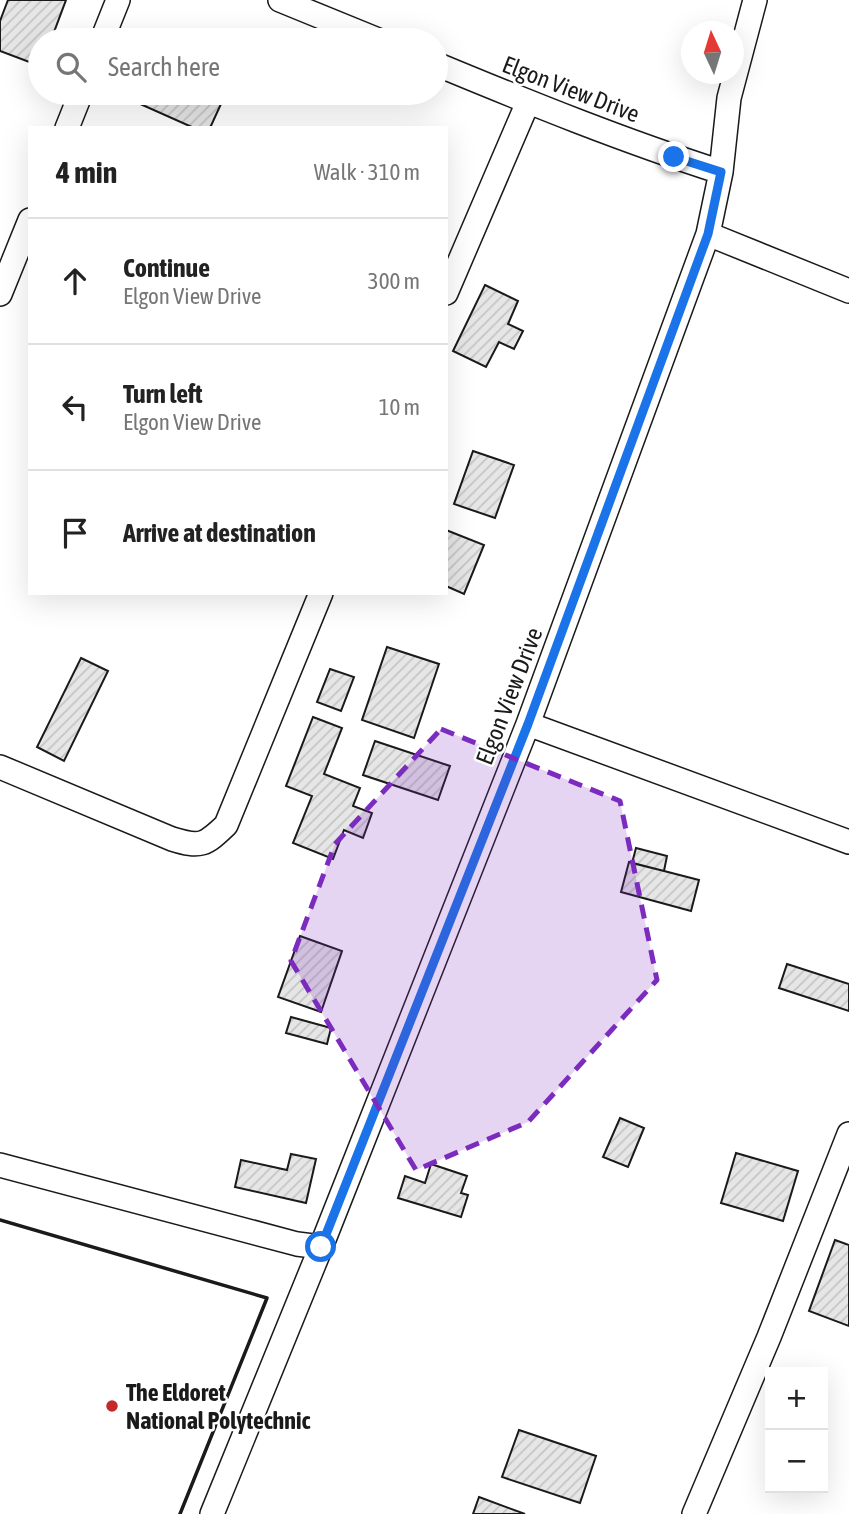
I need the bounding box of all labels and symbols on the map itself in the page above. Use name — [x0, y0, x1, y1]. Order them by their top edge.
north arrow — [681, 21, 744, 84]
street label: Elgon View Drive — [499, 51, 643, 127]
route end — [658, 141, 689, 172]
street label: Elgon View Drive — [471, 624, 547, 768]
route start — [305, 1231, 336, 1262]
place label: The Eldoret National Polytechnic — [126, 1379, 310, 1434]
marker: The Eldoret National Polytechnic — [104, 1398, 120, 1414]

